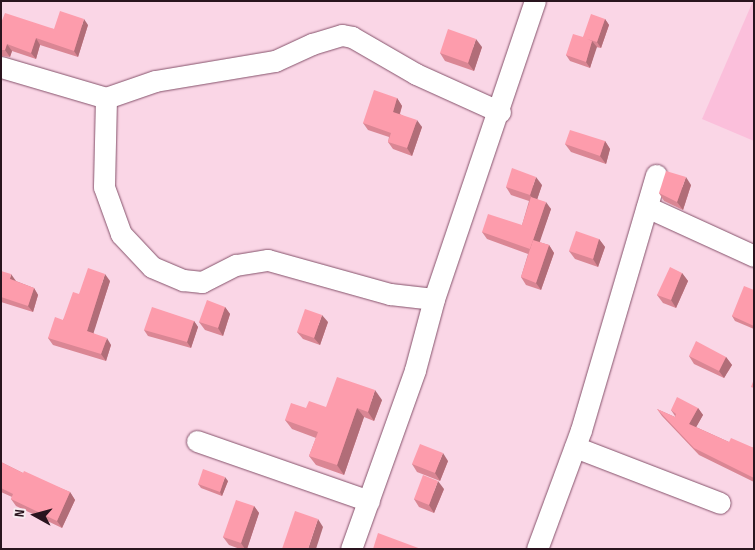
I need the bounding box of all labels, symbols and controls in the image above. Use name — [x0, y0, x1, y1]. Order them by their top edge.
north arrow — [10, 490, 60, 540]
text: N — [11, 508, 29, 518]

